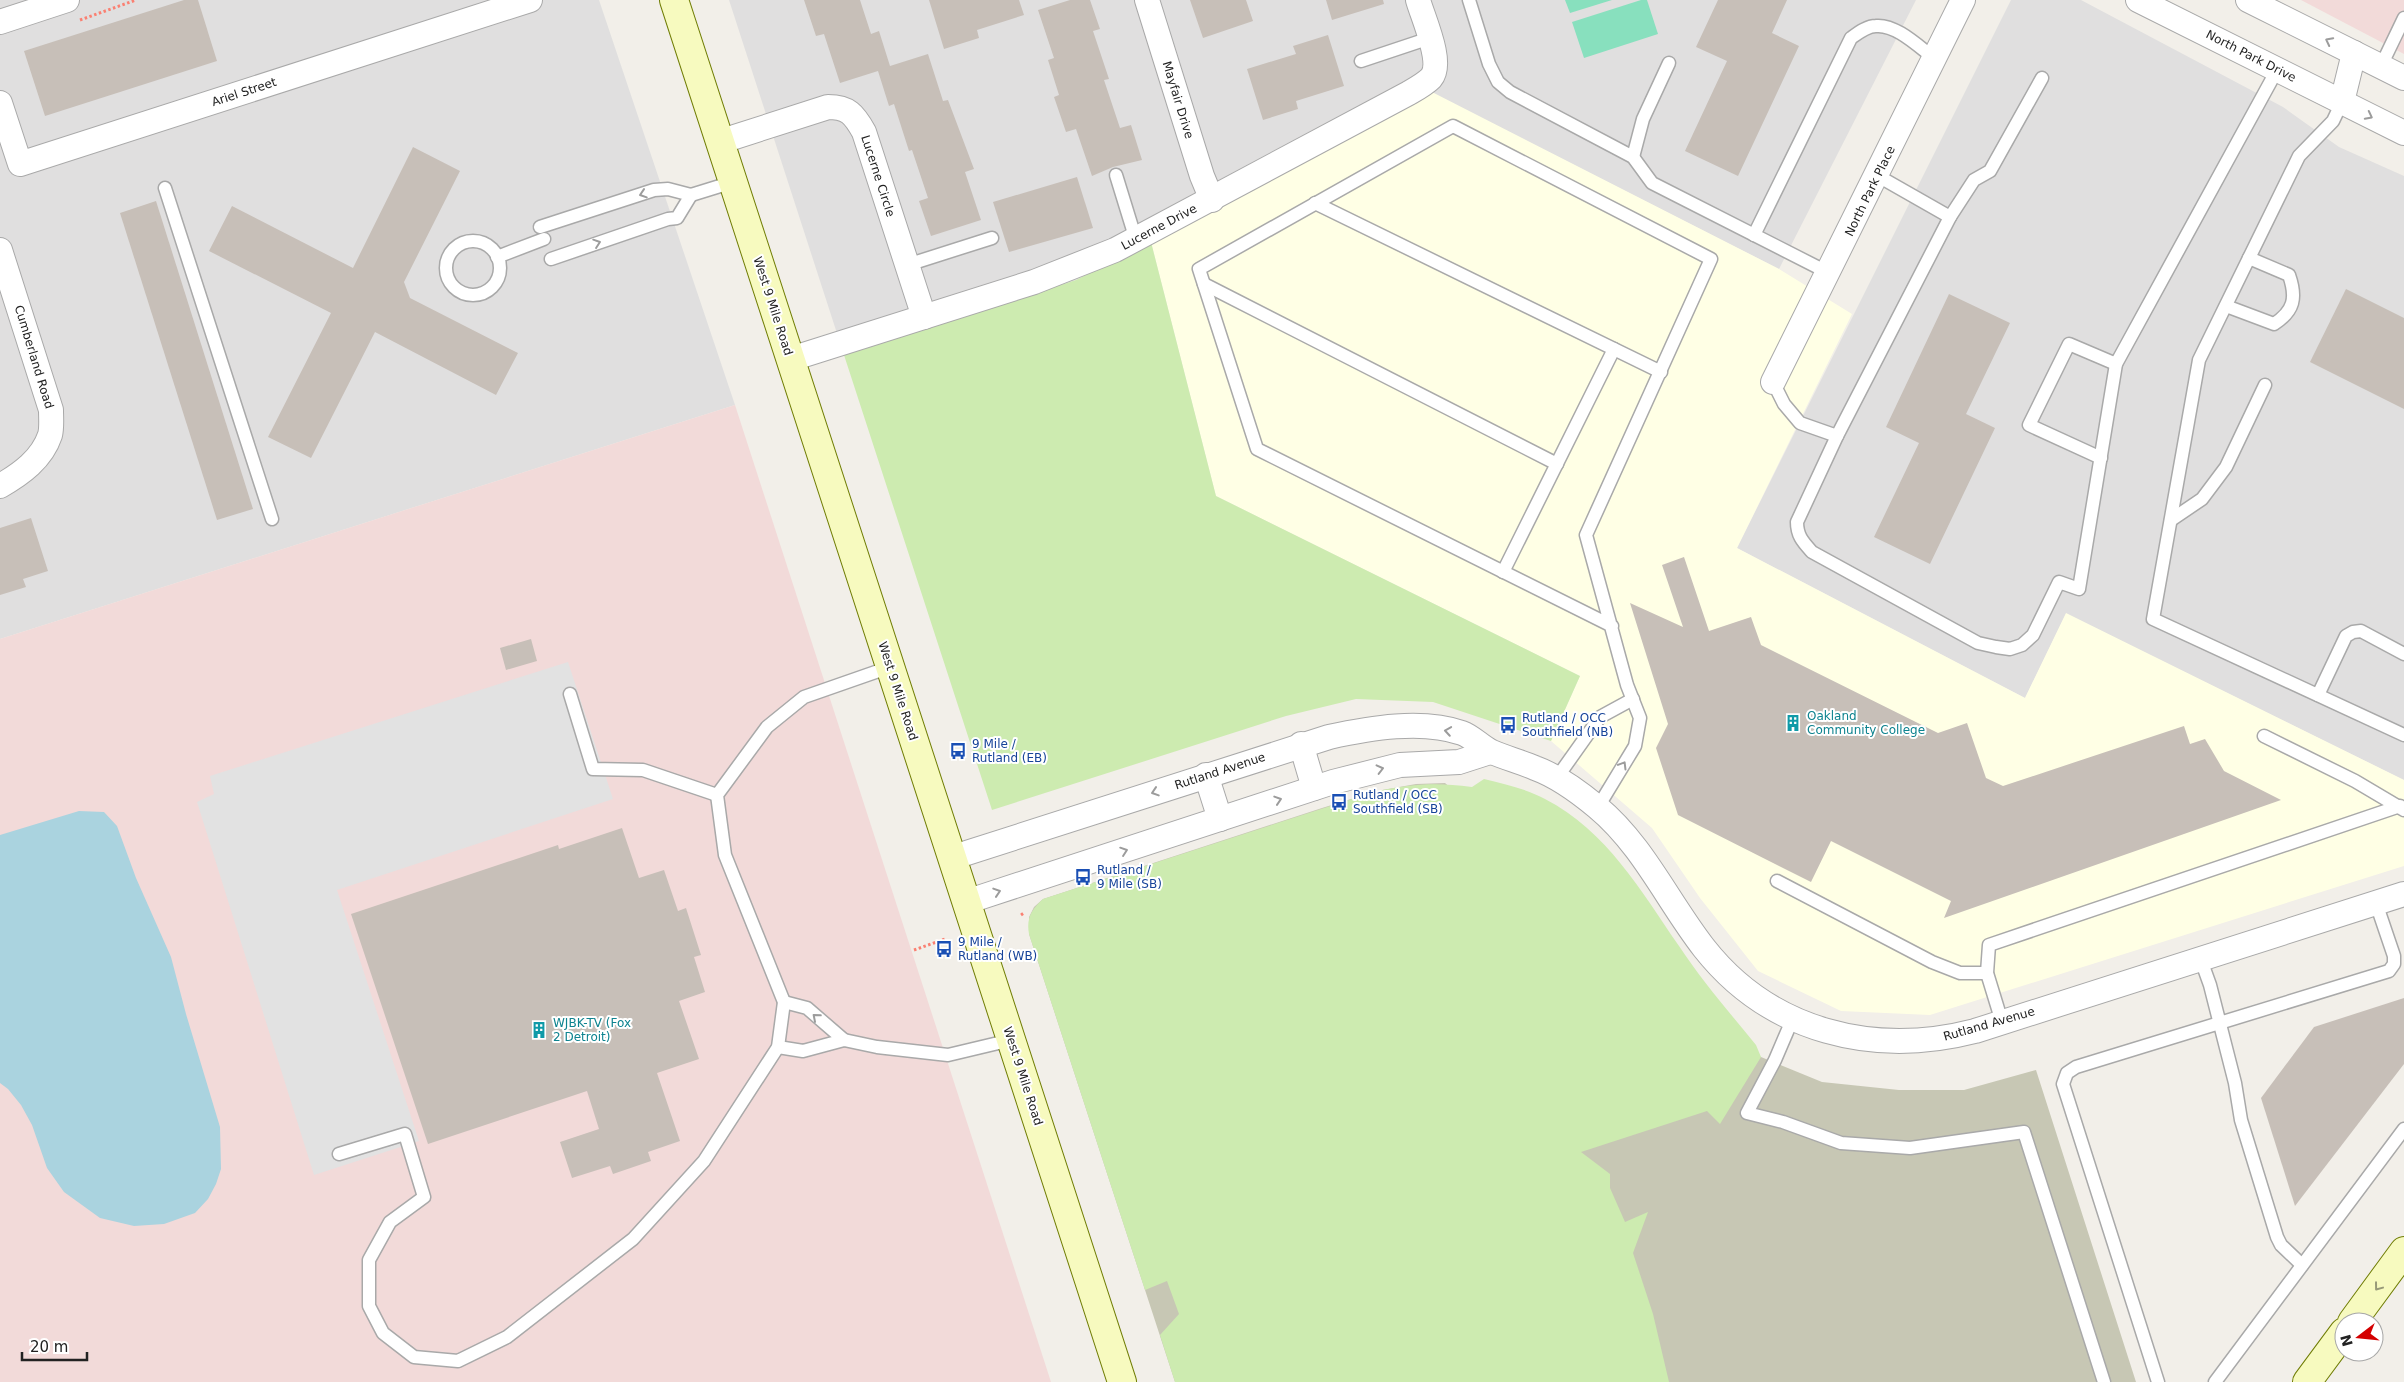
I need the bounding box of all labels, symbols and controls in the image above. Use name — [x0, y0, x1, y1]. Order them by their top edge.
street label: North Park Drive — [2204, 27, 2298, 85]
one-way arrow — [2325, 37, 2334, 47]
street label: Mayfair Drive — [1160, 59, 1196, 141]
street label: Ariel Street — [210, 75, 279, 109]
one-way arrow — [2364, 110, 2373, 120]
street label: Lucerne Circle — [858, 133, 898, 219]
street label: North Park Place — [1842, 143, 1898, 239]
one-way arrow — [639, 188, 648, 198]
street label: Lucerne Drive — [1119, 201, 1199, 253]
one-way arrow — [592, 239, 601, 249]
street label: West 9 Mile Road — [750, 255, 796, 357]
street label: Cumberland Road — [12, 304, 56, 410]
street label: West 9 Mile Road — [875, 640, 921, 742]
place label: Oakland Community College — [1807, 709, 1925, 737]
place label: Rutland / OCC Southfield (NB) — [1522, 711, 1613, 739]
building icon: Oakland Community College — [1783, 713, 1803, 733]
bus stop icon: Rutland / OCC Southfield (NB) — [1498, 715, 1518, 735]
one-way arrow — [1443, 726, 1452, 736]
place label: 9 Mile / Rutland (EB) — [972, 737, 1047, 765]
bus stop icon: 9 Mile / Rutland (EB) — [948, 741, 968, 761]
street label: Rutland Avenue — [1173, 750, 1267, 792]
one-way arrow — [1616, 762, 1626, 771]
one-way arrow — [1376, 764, 1385, 775]
one-way arrow — [1151, 786, 1159, 796]
place label: Rutland / OCC Southfield (SB) — [1353, 788, 1443, 816]
bus stop icon: Rutland / OCC Southfield (SB) — [1329, 792, 1349, 812]
one-way arrow — [1273, 796, 1282, 806]
one-way arrow — [1119, 847, 1128, 857]
place label: Rutland / 9 Mile (SB) — [1097, 863, 1162, 891]
bus stop icon: Rutland / 9 Mile (SB) — [1073, 867, 1093, 887]
one-way arrow — [992, 888, 1000, 898]
place label: 9 Mile / Rutland (WB) — [958, 935, 1037, 963]
bus stop icon: 9 Mile / Rutland (WB) — [934, 939, 954, 959]
street label: Rutland Avenue — [1942, 1004, 2036, 1044]
one-way arrow — [813, 1013, 822, 1022]
place label: WJBK-TV (Fox 2 Detroit) — [553, 1016, 631, 1044]
building icon: WJBK-TV (Fox 2 Detroit) — [529, 1020, 549, 1040]
street label: West 9 Mile Road — [1000, 1025, 1046, 1127]
one-way arrow — [2375, 1281, 2384, 1291]
north arrow — [2334, 1312, 2384, 1362]
scale bar — [22, 1330, 88, 1362]
text: N — [2337, 1333, 2356, 1348]
text: 20 m — [30, 1338, 68, 1356]

